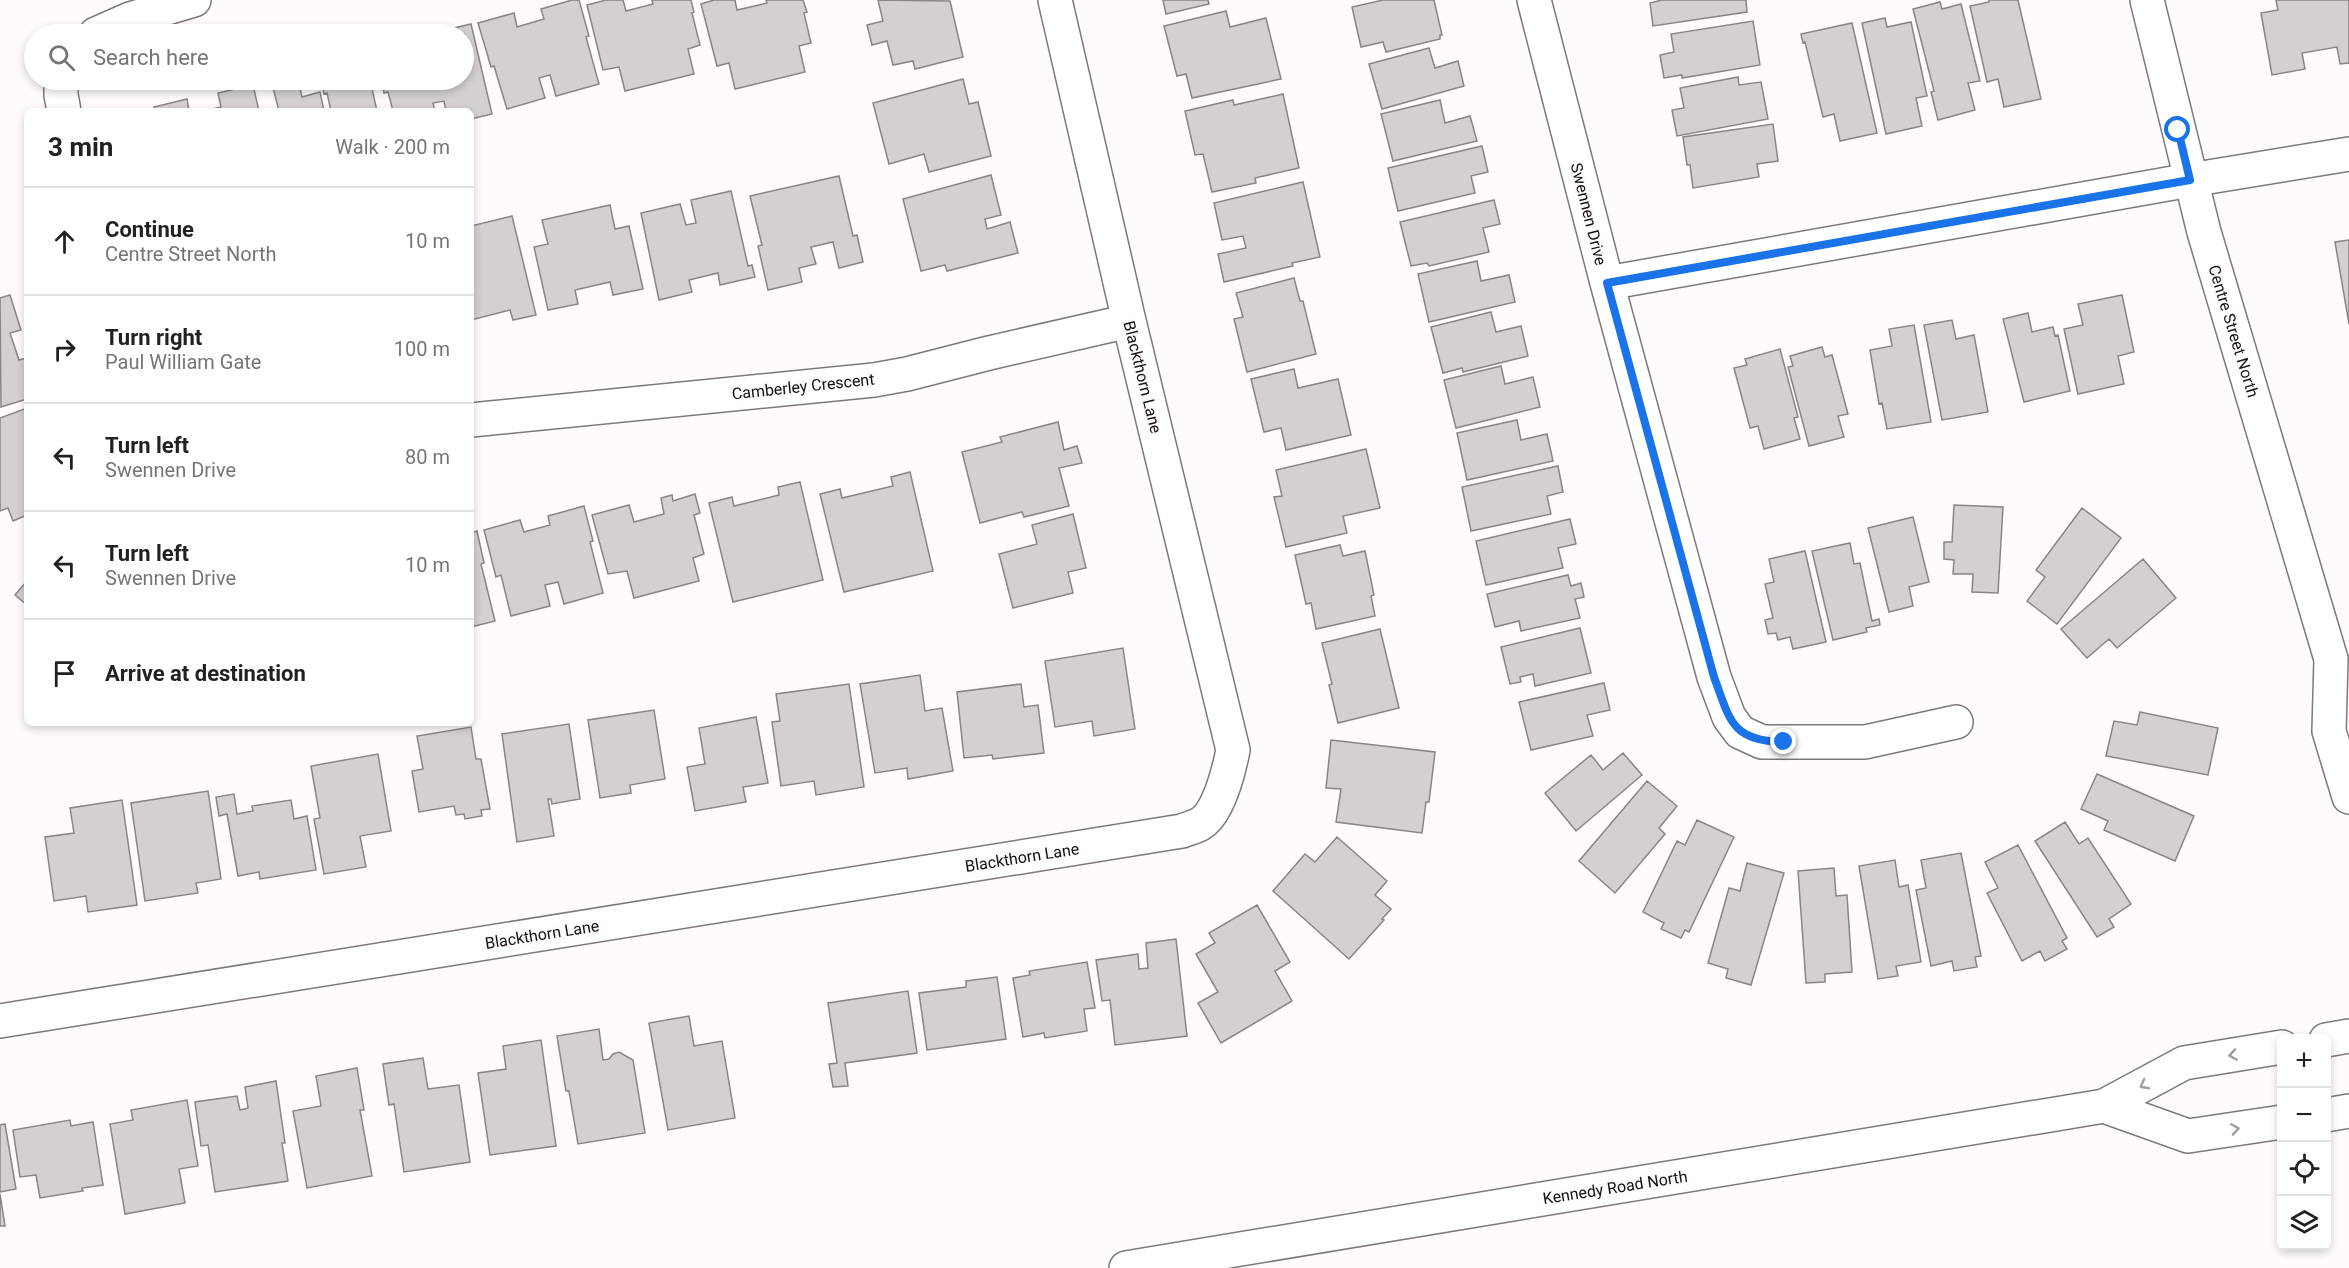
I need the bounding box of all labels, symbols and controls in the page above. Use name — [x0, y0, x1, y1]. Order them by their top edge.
search box — [24, 24, 474, 90]
icon: search — [45, 41, 78, 74]
text: Search here — [93, 45, 209, 70]
route start — [2164, 116, 2190, 142]
text: 3 min — [48, 132, 113, 162]
text: Walk · 200 m — [335, 135, 450, 159]
street label: Swennen Drive — [1567, 161, 1610, 267]
text: Continue — [105, 217, 194, 242]
icon: ahead — [48, 225, 81, 258]
text: 10 m — [405, 229, 450, 253]
text: Centre Street North — [105, 242, 277, 266]
street label: Centre Street North — [2204, 263, 2263, 400]
street label: Blackthorn Lane — [1119, 319, 1166, 435]
text: Turn right — [105, 325, 202, 350]
icon: right — [48, 333, 81, 366]
text: 100 m — [394, 337, 450, 361]
text: Paul William Gate — [105, 350, 261, 374]
street label: Camberley Crescent — [731, 370, 875, 403]
text: Turn left — [105, 433, 189, 458]
icon: left — [48, 441, 81, 474]
text: 80 m — [405, 445, 450, 469]
text: Swennen Drive — [105, 458, 236, 482]
text: Turn left — [105, 541, 189, 566]
icon: left — [48, 549, 81, 582]
text: 10 m — [405, 553, 450, 577]
text: Swennen Drive — [105, 566, 236, 590]
icon: arrive — [48, 657, 81, 690]
text: Arrive at destination — [105, 661, 306, 686]
route end — [1770, 728, 1796, 754]
street label: Blackthorn Lane — [964, 839, 1080, 876]
street label: Blackthorn Lane — [484, 916, 600, 953]
map controls — [2277, 1034, 2331, 1250]
button: + — [2277, 1034, 2331, 1088]
one-way arrow — [2228, 1048, 2238, 1061]
one-way arrow — [2140, 1078, 2150, 1089]
button: − — [2277, 1088, 2331, 1142]
one-way arrow — [2230, 1123, 2239, 1135]
button: locate — [2277, 1142, 2331, 1196]
street label: Kennedy Road North — [1541, 1167, 1689, 1208]
button: layers — [2277, 1196, 2331, 1250]

